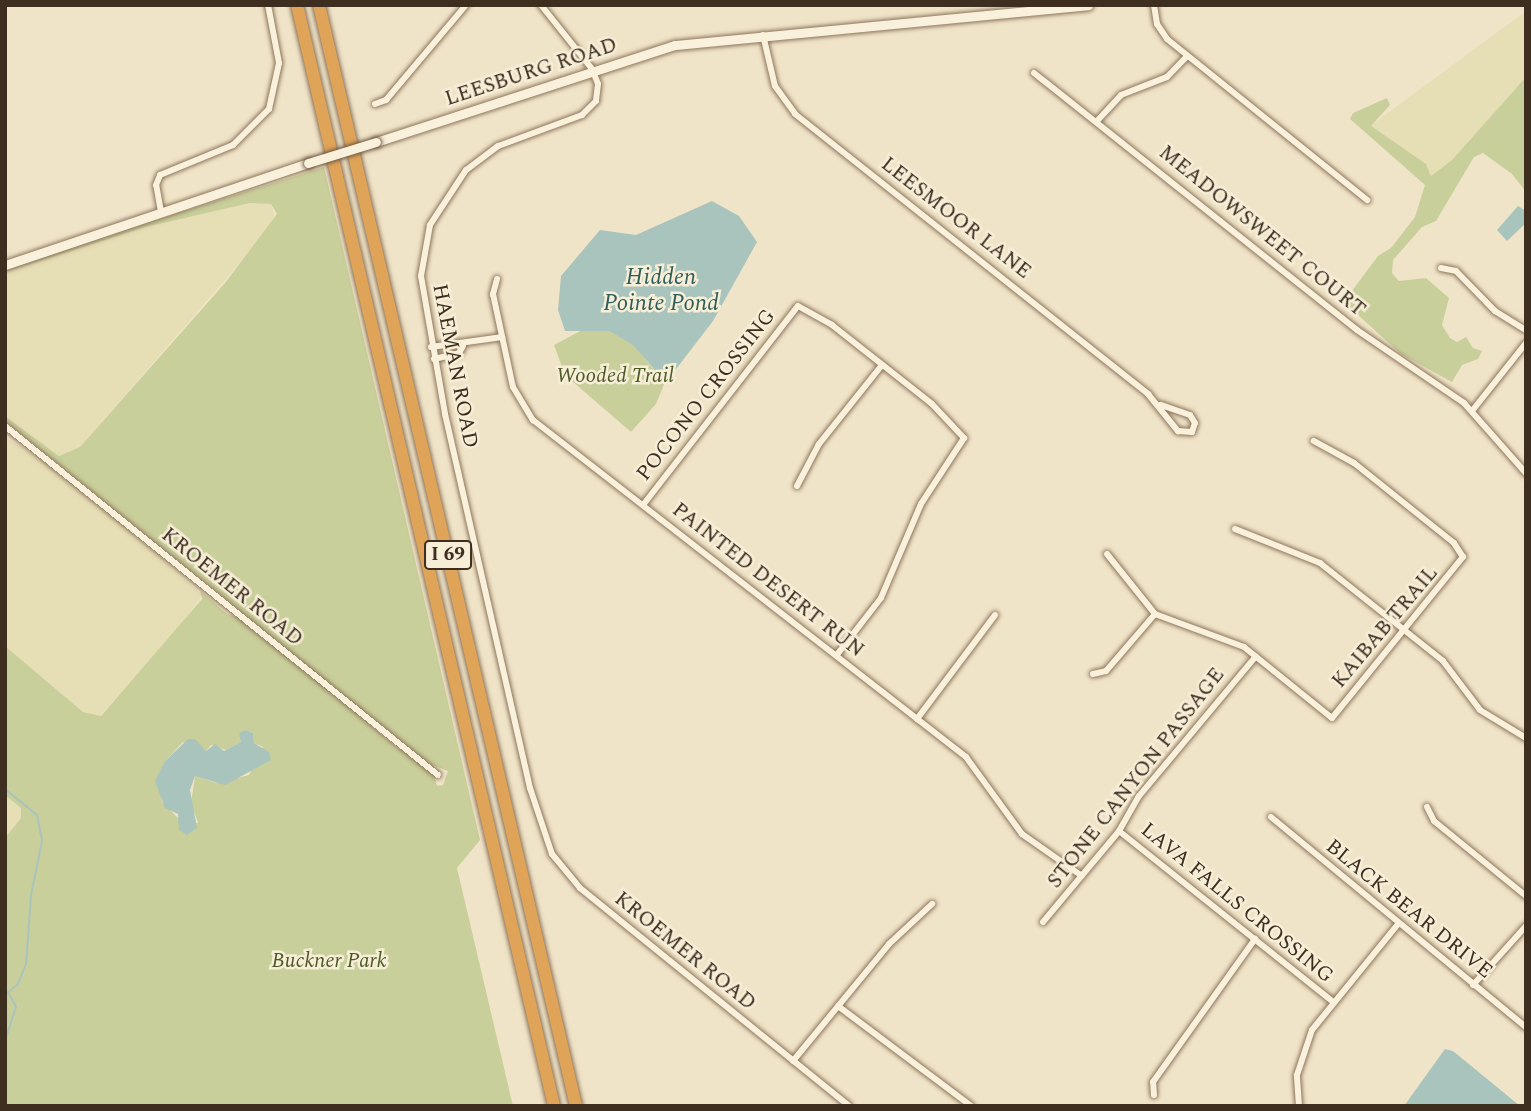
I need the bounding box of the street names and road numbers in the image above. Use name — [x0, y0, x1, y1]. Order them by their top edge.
street label: LEESBURG ROAD — [442, 32, 620, 112]
street label: MEADOWSWEET COURT — [1154, 140, 1370, 322]
street label: LEESMOOR LANE — [876, 152, 1036, 284]
street label: HAEMAN ROAD — [427, 282, 483, 450]
street label: POCONO CROSSING — [631, 304, 781, 486]
street label: PAINTED DESERT RUN — [667, 497, 869, 663]
street label: KROEMER ROAD — [156, 522, 308, 652]
road number: I 69 — [424, 540, 472, 570]
street label: KAIBAB TRAIL — [1327, 561, 1443, 693]
street label: STONE CANYON PASSAGE — [1042, 663, 1230, 893]
street label: LAVA FALLS CROSSING — [1136, 817, 1338, 989]
street label: BLACK BEAR DRIVE — [1320, 834, 1498, 984]
street label: KROEMER ROAD — [609, 886, 761, 1016]

